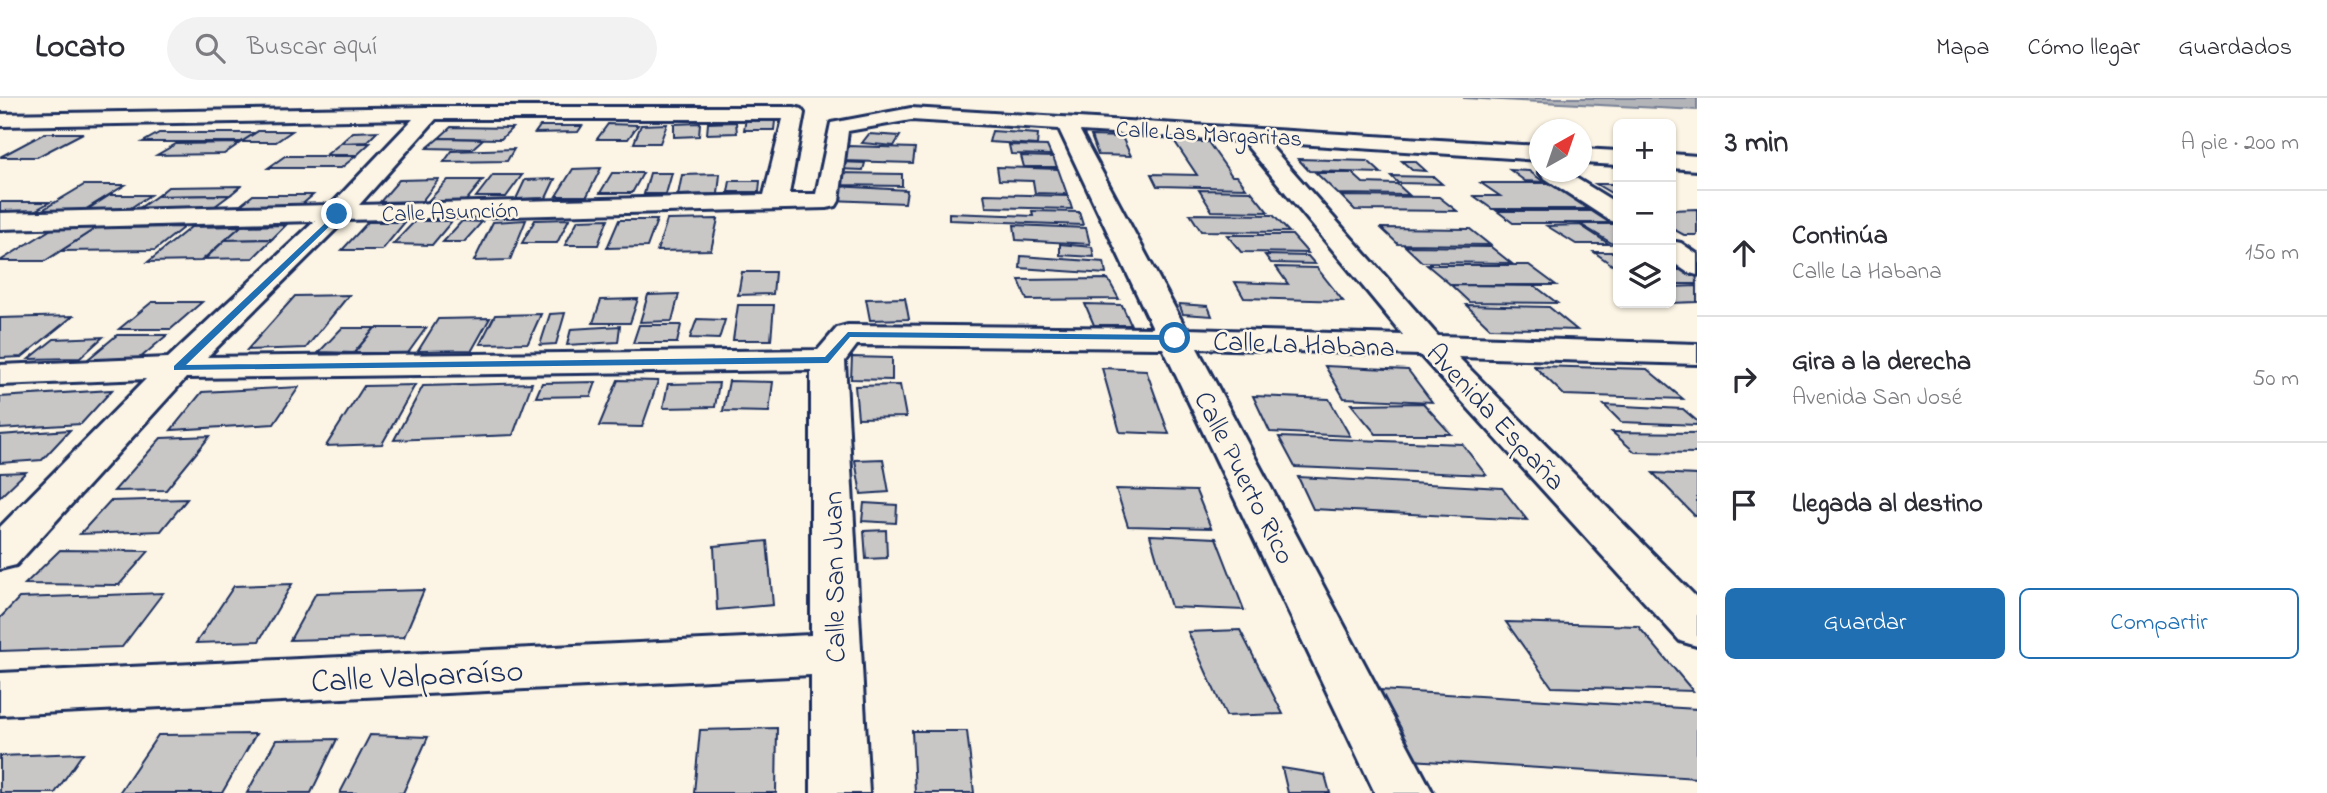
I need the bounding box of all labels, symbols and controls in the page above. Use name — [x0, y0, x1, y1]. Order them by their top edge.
search box — [167, 17, 657, 80]
text: Locato — [35, 24, 125, 72]
icon: search — [191, 29, 229, 67]
text: Buscar aquí — [247, 29, 377, 67]
text: Mapa — [1936, 31, 1989, 66]
text: Cómo llegar — [2027, 31, 2140, 66]
text: Guardados — [2178, 31, 2292, 66]
street label: Calle Las Margaritas — [1115, 114, 1303, 158]
north arrow — [1529, 119, 1592, 182]
map controls — [1613, 119, 1676, 308]
button: + — [1613, 119, 1676, 182]
text: 3 min — [1725, 122, 1788, 166]
text: A pie · 200 m — [2181, 127, 2299, 160]
button: − — [1613, 182, 1676, 245]
street label: Calle Asunción — [381, 195, 519, 232]
route end — [321, 198, 352, 229]
text: Continúa — [1792, 218, 1888, 256]
icon: ahead — [1725, 234, 1763, 272]
text: 150 m — [2245, 237, 2299, 270]
button: layers — [1613, 245, 1676, 308]
text: Calle La Habana — [1792, 256, 1942, 289]
route start — [1159, 322, 1190, 353]
street label: Calle La Habana — [1212, 323, 1396, 370]
street label: Avenida España — [1415, 335, 1574, 501]
text: Gira a la derecha — [1792, 344, 1971, 382]
icon: right — [1725, 360, 1763, 398]
text: 50 m — [2252, 363, 2299, 396]
text: Avenida San José — [1792, 382, 1962, 415]
street label: Calle Puerto Rico — [1182, 385, 1304, 572]
icon: arrive — [1725, 486, 1763, 524]
text: Llegada al destino — [1792, 486, 1983, 524]
street label: Calle San Juan — [815, 491, 858, 663]
button: Guardar — [1725, 588, 2005, 659]
button: Compartir — [2019, 588, 2299, 659]
street label: Calle Valparaíso — [310, 648, 525, 708]

